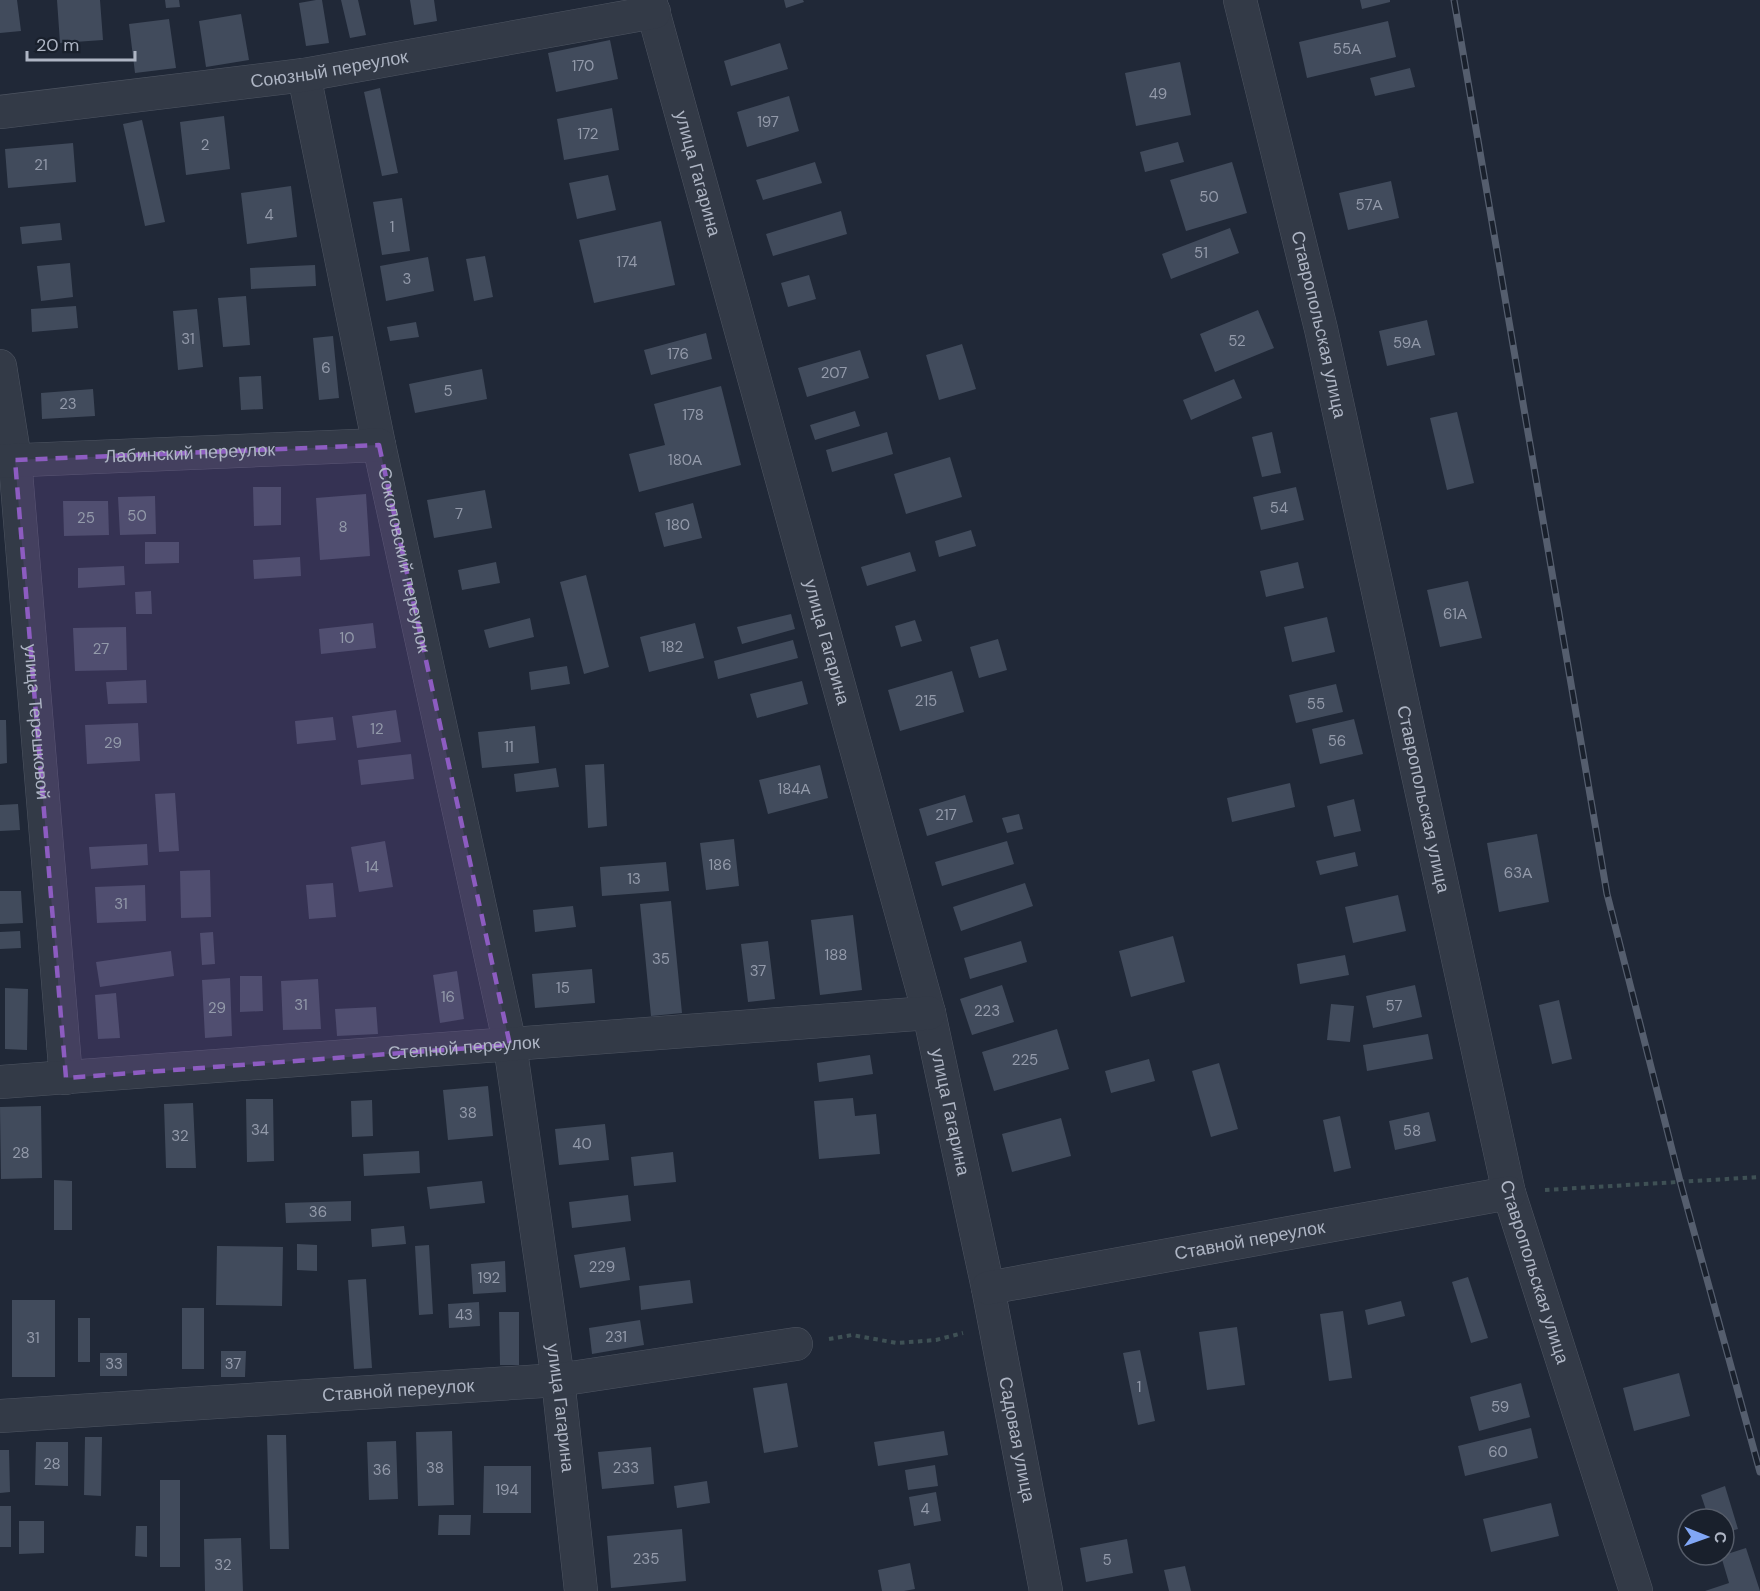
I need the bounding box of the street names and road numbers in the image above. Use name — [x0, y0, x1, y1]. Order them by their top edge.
street label: Союзный переулок — [249, 44, 410, 93]
street label: улица Гагарина — [669, 108, 727, 240]
street label: Ставропольская улица — [1285, 229, 1352, 421]
street label: Лабинский переулок — [104, 437, 276, 469]
street label: Соколовский переулок — [372, 465, 436, 655]
street label: улица Гагарина — [798, 577, 856, 709]
street label: улица Терешковой — [18, 643, 55, 801]
street label: Ставропольская улица — [1391, 703, 1456, 896]
street label: Степной переулок — [387, 1030, 541, 1065]
street label: улица Гагарина — [925, 1046, 976, 1179]
street label: Ставропольская улица — [1495, 1178, 1575, 1368]
street label: Ставной переулок — [1173, 1215, 1327, 1266]
street label: улица Гагарина — [541, 1342, 580, 1474]
street label: Ставной переулок — [321, 1373, 475, 1407]
street label: Садовая улица — [993, 1375, 1041, 1505]

